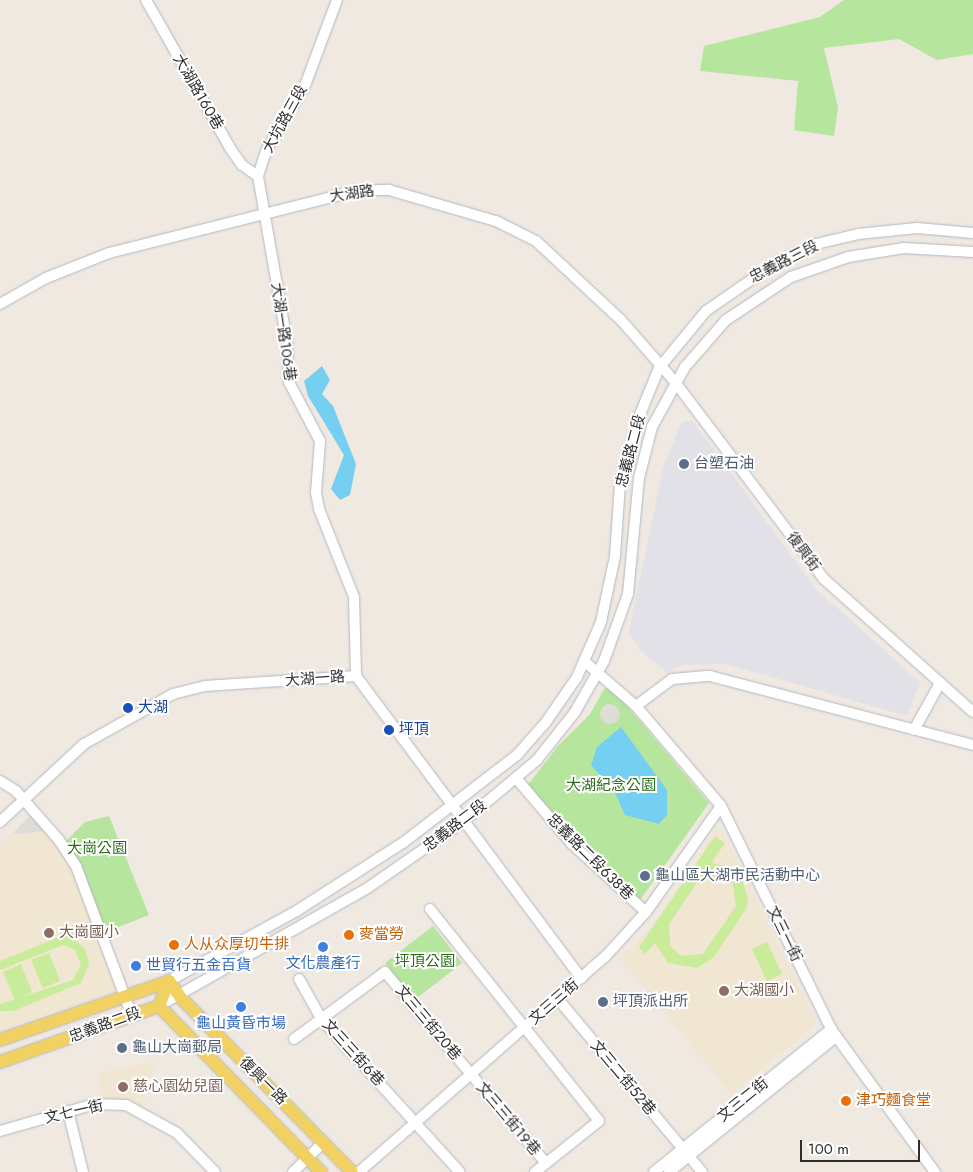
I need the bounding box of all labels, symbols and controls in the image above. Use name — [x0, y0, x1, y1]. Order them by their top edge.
street label: 大湖路160巷 — [169, 51, 227, 133]
street label: 大坑路三段 — [259, 82, 311, 156]
street label: 大湖路 — [328, 182, 376, 206]
street label: 忠義路三段 — [747, 237, 821, 287]
street label: 大湖一路106巷 — [267, 282, 299, 382]
street label: 忠義路二段 — [613, 412, 649, 490]
place label: 台塑石油 — [694, 455, 754, 473]
marker: 台塑石油 — [678, 458, 690, 470]
street label: 復興街 — [782, 529, 824, 575]
street label: 大湖一路 — [284, 668, 346, 690]
place label: 大湖 — [138, 699, 168, 717]
marker: 大湖 — [122, 702, 134, 714]
place label: 坪頂 — [399, 721, 429, 739]
marker: 坪頂 — [383, 724, 395, 736]
park label: 大湖紀念公園 — [566, 777, 656, 795]
street label: 忠義路二段 — [420, 796, 490, 856]
street label: 忠義路二段638巷 — [543, 810, 637, 904]
park label: 大崗公園 — [67, 840, 127, 858]
place label: 龜山區大湖市民活動中心 — [655, 867, 820, 885]
marker: 龜山區大湖市民活動中心 — [639, 870, 651, 882]
street label: 文三一街 — [763, 903, 805, 965]
place label: 大崗國小 — [59, 924, 119, 942]
place label: 麥當勞 — [359, 926, 404, 944]
marker: 大崗國小 — [43, 927, 55, 939]
marker: 麥當勞 — [343, 929, 355, 941]
place label: 人从众厚切牛排 — [184, 936, 289, 954]
marker: 人从众厚切牛排 — [168, 939, 180, 951]
marker: 文化農產行 — [317, 941, 329, 953]
park label: 坪頂公園 — [395, 953, 455, 971]
place label: 文化農產行 — [286, 955, 360, 973]
place label: 世貿行五金百貨 — [146, 957, 251, 975]
marker: 世貿行五金百貨 — [130, 960, 142, 972]
street label: 文三三街 — [525, 976, 583, 1028]
street label: 文三三街20巷 — [391, 982, 465, 1064]
place label: 大湖國小 — [734, 982, 794, 1000]
marker: 大湖國小 — [718, 985, 730, 997]
place label: 坪頂派出所 — [613, 993, 688, 1011]
marker: 坪頂派出所 — [597, 996, 609, 1008]
marker: 龜山黃昏市場 — [235, 1001, 247, 1013]
street label: 忠義路二段 — [67, 1004, 143, 1046]
place label: 龜山黃昏市場 — [196, 1015, 286, 1033]
street label: 文三三街6巷 — [318, 1016, 388, 1090]
street label: 文三二街52巷 — [587, 1037, 659, 1119]
place label: 龜山大崗郵局 — [132, 1039, 222, 1057]
marker: 龜山大崗郵局 — [116, 1042, 128, 1054]
street label: 復興一路 — [235, 1053, 291, 1109]
street label: 文三二街 — [714, 1074, 772, 1126]
place label: 慈心園幼兒園 — [133, 1078, 223, 1096]
street label: 文三三街19巷 — [472, 1079, 544, 1159]
marker: 慈心園幼兒園 — [117, 1081, 129, 1093]
place label: 津巧麵食堂 — [856, 1092, 931, 1110]
marker: 津巧麵食堂 — [840, 1095, 852, 1107]
street label: 文七一街 — [43, 1096, 105, 1128]
scale bar — [803, 1130, 923, 1162]
text: 100 m — [808, 1138, 849, 1160]

